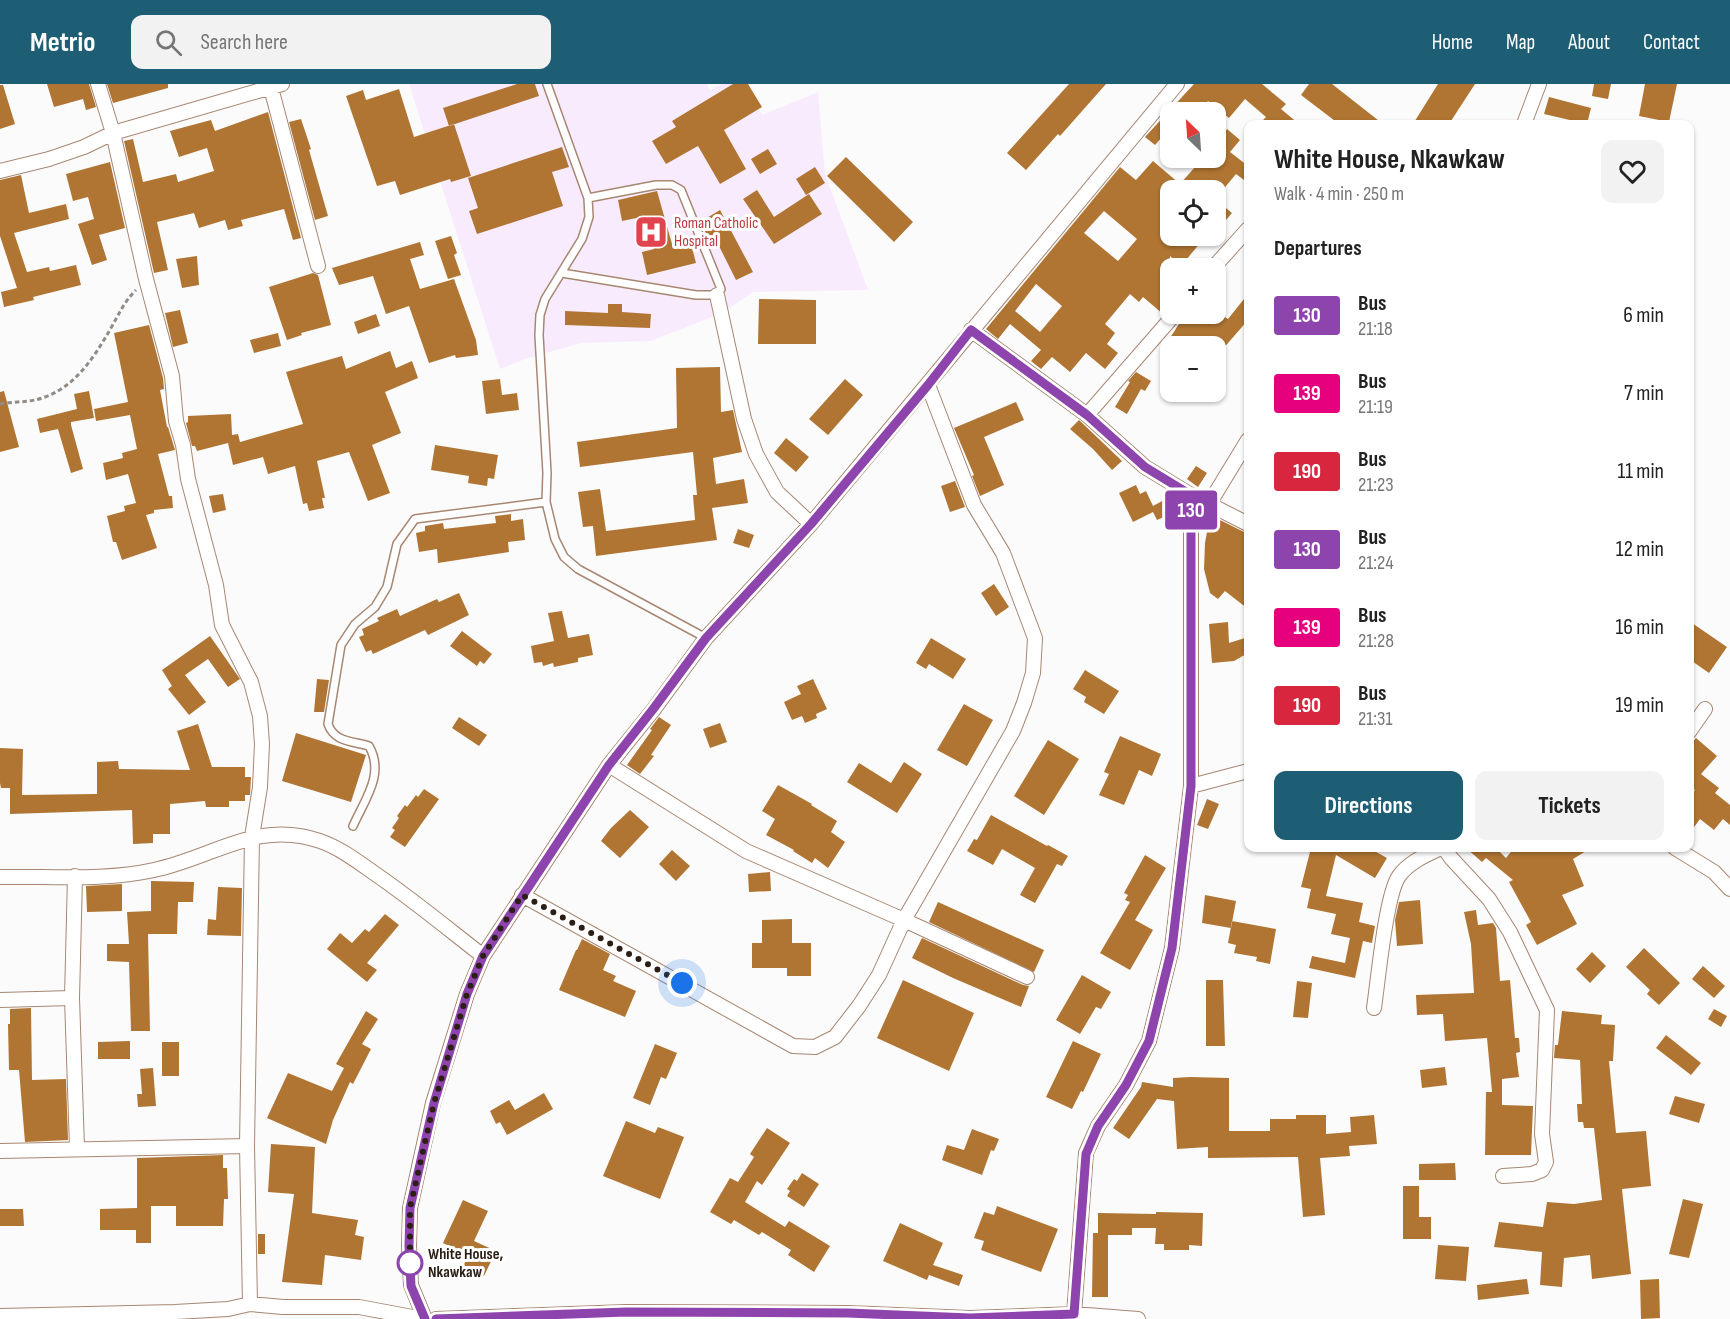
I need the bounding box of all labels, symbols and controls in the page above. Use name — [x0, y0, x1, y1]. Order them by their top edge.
search box — [131, 15, 551, 69]
text: Metrio — [30, 26, 95, 59]
icon: search — [152, 26, 185, 59]
text: Search here — [200, 29, 288, 56]
text: Home — [1432, 30, 1473, 55]
text: Map — [1506, 30, 1535, 55]
text: About — [1568, 30, 1610, 55]
text: Contact — [1643, 30, 1700, 55]
north arrow — [1160, 102, 1226, 168]
map controls — [1160, 102, 1226, 402]
button: heart — [1601, 140, 1664, 203]
text: White House, Nkawkaw — [1274, 143, 1505, 176]
button: locate — [1160, 180, 1226, 246]
text: Walk · 4 min · 250 m — [1274, 182, 1404, 206]
hospital icon: Roman Catholic Hospital — [633, 214, 669, 250]
place label: Roman Catholic Hospital — [674, 214, 758, 251]
text: Departures — [1274, 235, 1362, 262]
button: + — [1160, 258, 1226, 324]
text: Bus — [1358, 290, 1387, 317]
text: 6 min — [1623, 302, 1664, 329]
text: 130 — [1293, 303, 1321, 328]
text: 21:18 — [1358, 317, 1393, 341]
button: − — [1160, 336, 1226, 402]
text: Bus — [1358, 368, 1387, 395]
text: 7 min — [1624, 380, 1664, 407]
text: 139 — [1293, 381, 1321, 406]
text: 21:19 — [1358, 395, 1393, 419]
text: Bus — [1358, 446, 1387, 473]
text: 11 min — [1617, 458, 1664, 485]
text: 190 — [1293, 459, 1321, 484]
text: 21:23 — [1358, 473, 1394, 497]
line badge: 130 — [1156, 490, 1226, 530]
text: 130 — [1177, 498, 1205, 523]
text: Bus — [1358, 524, 1387, 551]
text: 12 min — [1616, 536, 1664, 563]
text: 130 — [1293, 537, 1321, 562]
text: 21:24 — [1358, 551, 1394, 575]
text: Bus — [1358, 602, 1387, 629]
text: 16 min — [1616, 614, 1664, 641]
text: 139 — [1293, 615, 1321, 640]
text: 21:28 — [1358, 629, 1394, 653]
text: Bus — [1358, 680, 1387, 707]
text: 19 min — [1615, 692, 1664, 719]
text: 190 — [1293, 693, 1321, 718]
text: 21:31 — [1358, 707, 1392, 731]
button: Directions — [1274, 771, 1463, 840]
button: Tickets — [1475, 771, 1664, 840]
your location — [667, 968, 697, 998]
place label: White House, Nkawkaw — [428, 1245, 504, 1282]
marker: White House, Nkawkaw — [397, 1250, 423, 1276]

